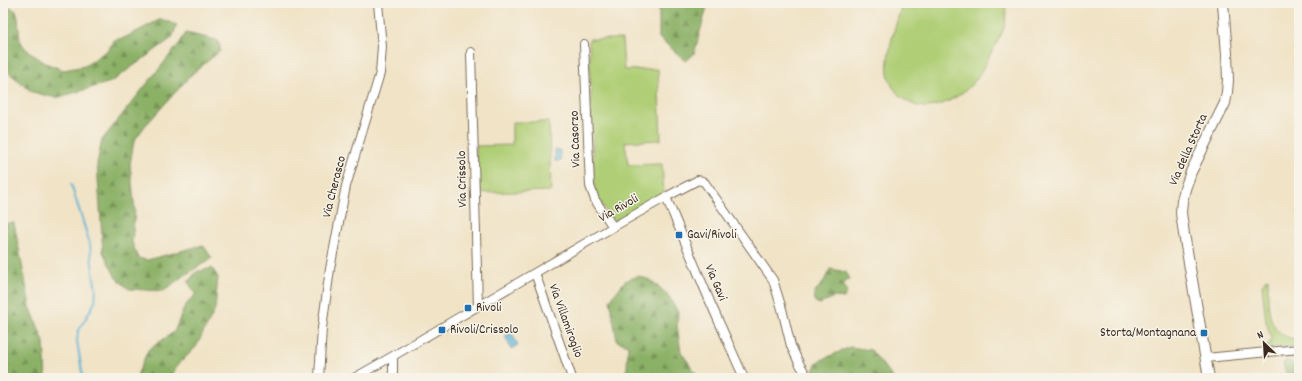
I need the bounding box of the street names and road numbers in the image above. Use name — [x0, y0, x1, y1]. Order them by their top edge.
street label: Via Casorzo — [566, 110, 586, 168]
street label: Via della Storta — [1165, 110, 1214, 189]
street label: Via Crissolo — [453, 150, 473, 208]
street label: Via Cherasco — [318, 154, 352, 220]
street label: Via Rivoli — [596, 190, 643, 228]
street label: Via Gavi — [699, 262, 731, 305]
street label: Via Villamiroglio — [543, 281, 587, 361]

